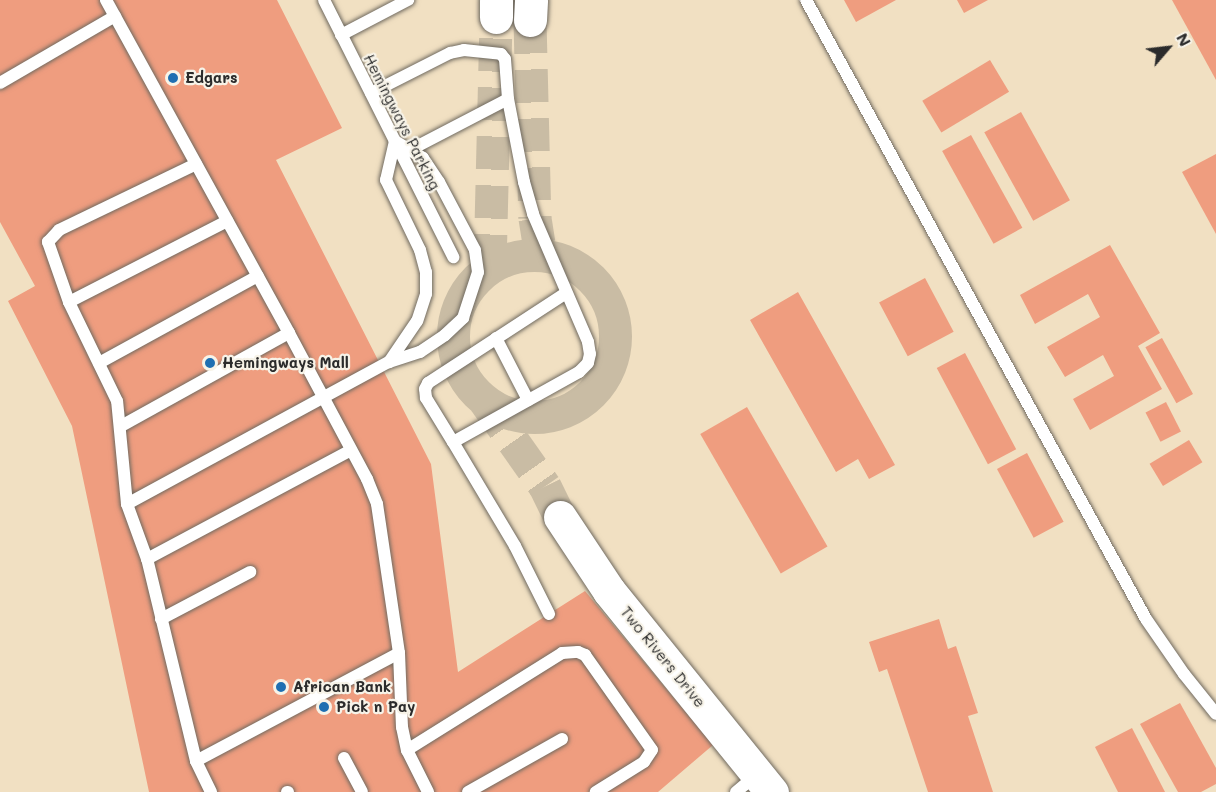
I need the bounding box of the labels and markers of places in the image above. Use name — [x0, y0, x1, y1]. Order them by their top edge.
place label: Edgars — [185, 69, 238, 87]
marker: Edgars — [166, 71, 180, 85]
place label: Hemingways Mall — [222, 354, 349, 372]
marker: Hemingways Mall — [203, 356, 217, 370]
place label: African Bank — [293, 678, 391, 696]
marker: African Bank — [274, 680, 288, 694]
place label: Pick n Pay — [336, 698, 415, 716]
marker: Pick n Pay — [317, 700, 331, 714]

